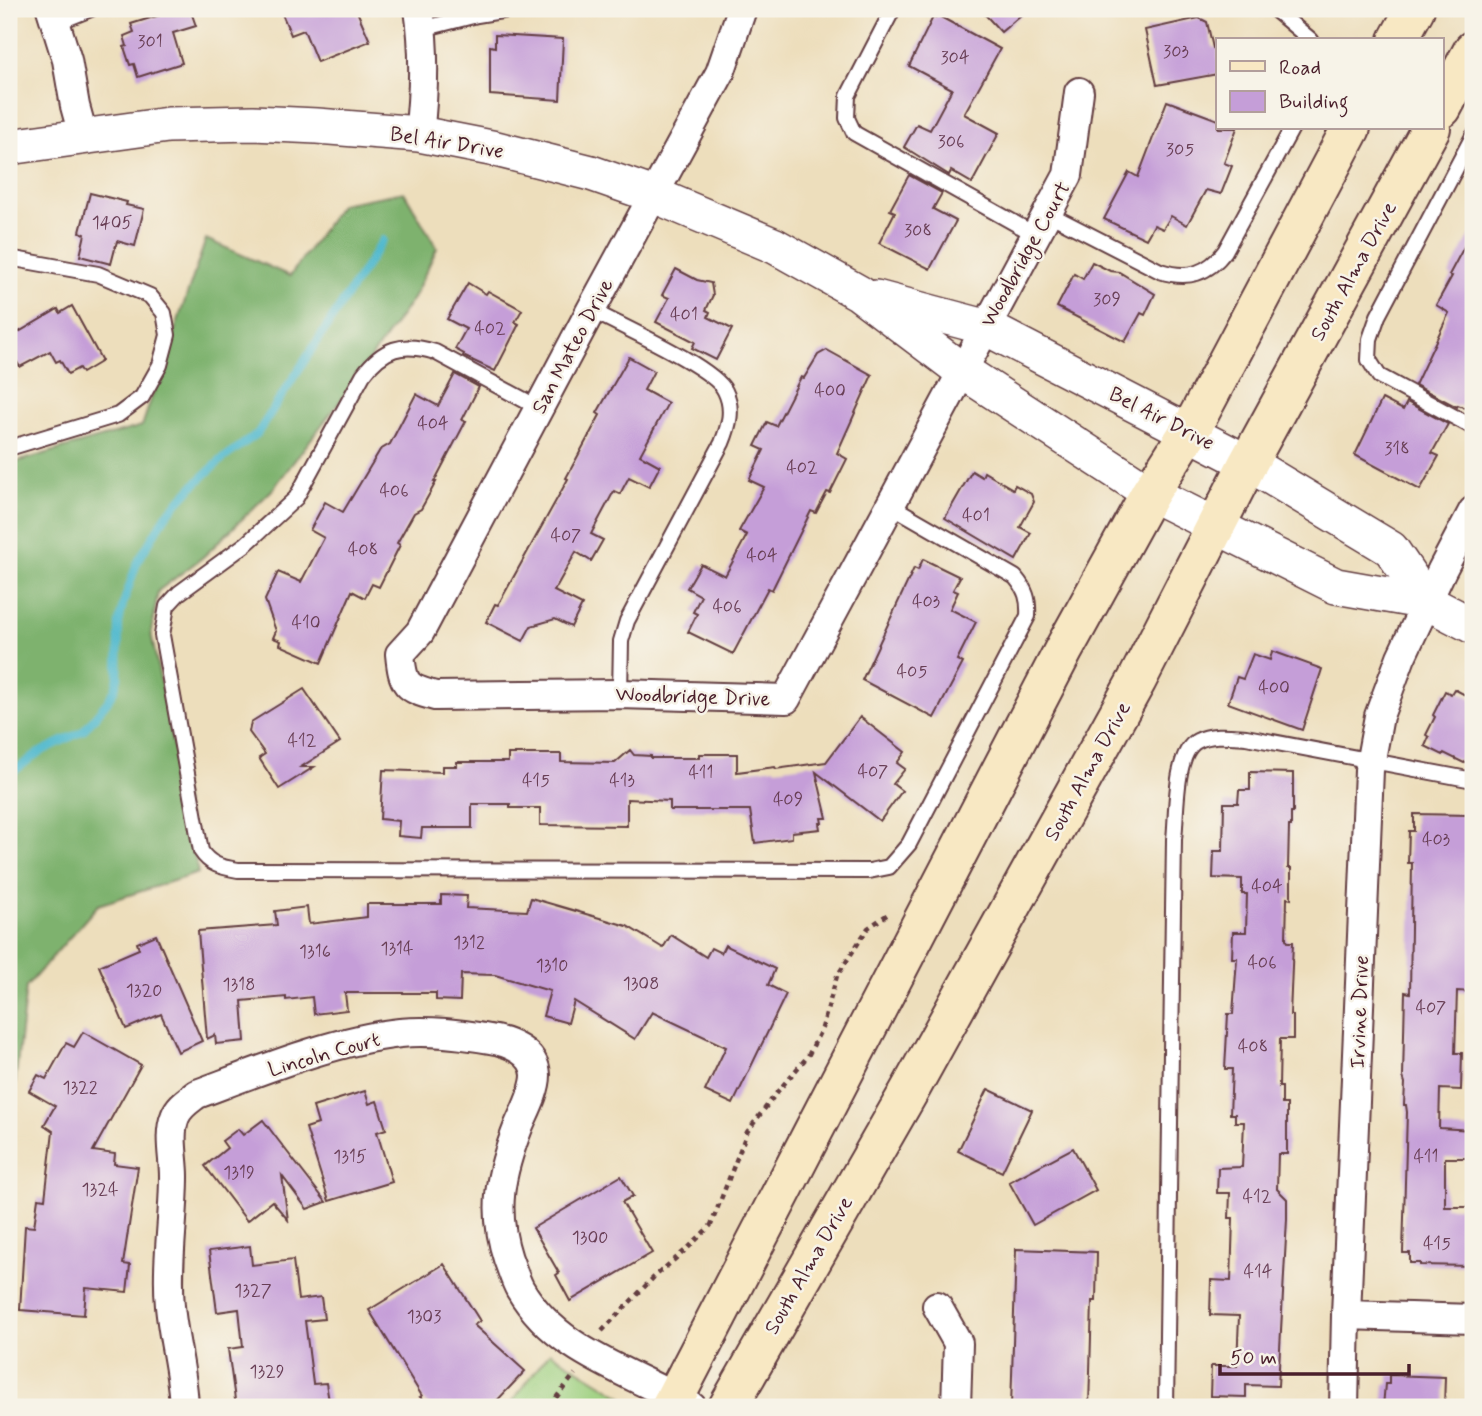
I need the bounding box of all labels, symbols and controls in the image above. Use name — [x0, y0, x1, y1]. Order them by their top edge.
house number: 301 — [137, 30, 163, 54]
legend — [1216, 38, 1444, 130]
house number: 303 — [1163, 40, 1189, 64]
house number: 304 — [940, 46, 970, 70]
text: Road — [1279, 54, 1321, 82]
text: Building — [1279, 88, 1349, 118]
street label: Bel Air Drive — [388, 120, 506, 166]
house number: 306 — [938, 130, 964, 154]
house number: 305 — [1166, 138, 1194, 162]
street label: Woodbridge Court — [974, 177, 1078, 333]
street label: South Alma Drive — [1304, 197, 1404, 346]
house number: 1405 — [92, 211, 132, 235]
house number: 308 — [904, 219, 932, 243]
street label: San Mateo Drive — [525, 274, 620, 419]
house number: 309 — [1093, 288, 1121, 312]
house number: 401 — [670, 303, 698, 327]
house number: 402 — [474, 317, 506, 341]
house number: 400 — [814, 379, 846, 403]
street label: Bel Air Drive — [1104, 380, 1219, 457]
house number: 404 — [417, 412, 449, 436]
house number: 318 — [1384, 437, 1410, 461]
house number: 402 — [786, 456, 818, 480]
house number: 406 — [379, 479, 409, 503]
house number: 401 — [962, 504, 990, 528]
house number: 407 — [551, 524, 581, 548]
house number: 408 — [348, 538, 378, 562]
house number: 404 — [746, 544, 778, 568]
house number: 403 — [912, 590, 940, 614]
house number: 406 — [712, 595, 742, 619]
house number: 410 — [291, 611, 321, 635]
house number: 405 — [897, 660, 927, 684]
house number: 400 — [1258, 676, 1290, 700]
street label: Woodbridge Drive — [615, 680, 771, 715]
street label: South Alma Drive — [1038, 697, 1138, 846]
house number: 412 — [288, 729, 317, 753]
house number: 407 — [858, 760, 888, 784]
house number: 411 — [688, 761, 714, 785]
house number: 415 — [522, 769, 550, 793]
house number: 413 — [609, 769, 635, 793]
house number: 409 — [773, 788, 803, 812]
house number: 403 — [1422, 828, 1450, 852]
house number: 404 — [1251, 875, 1283, 899]
house number: 1312 — [453, 931, 485, 955]
house number: 1314 — [380, 937, 414, 961]
house number: 1316 — [299, 940, 331, 964]
house number: 406 — [1247, 951, 1277, 975]
house number: 1310 — [536, 954, 568, 978]
street label: Irvine Drive — [1344, 955, 1376, 1069]
house number: 1308 — [623, 972, 659, 996]
house number: 1318 — [223, 973, 255, 997]
house number: 1320 — [126, 979, 162, 1003]
house number: 407 — [1416, 996, 1446, 1020]
street label: Lincoln Court — [265, 1026, 384, 1084]
house number: 408 — [1238, 1035, 1268, 1059]
house number: 1322 — [62, 1076, 98, 1100]
house number: 1315 — [333, 1145, 367, 1169]
house number: 411 — [1413, 1145, 1439, 1169]
house number: 1319 — [223, 1161, 255, 1185]
house number: 1324 — [82, 1178, 118, 1202]
house number: 412 — [1243, 1185, 1272, 1209]
street label: South Alma Drive — [758, 1191, 860, 1340]
house number: 1300 — [572, 1226, 608, 1250]
house number: 415 — [1423, 1232, 1451, 1256]
house number: 414 — [1244, 1260, 1273, 1284]
house number: 1327 — [234, 1279, 272, 1303]
house number: 1303 — [407, 1305, 441, 1329]
scale bar — [1220, 1332, 1408, 1376]
text: 50 m — [1230, 1344, 1277, 1372]
house number: 1329 — [249, 1360, 285, 1384]

